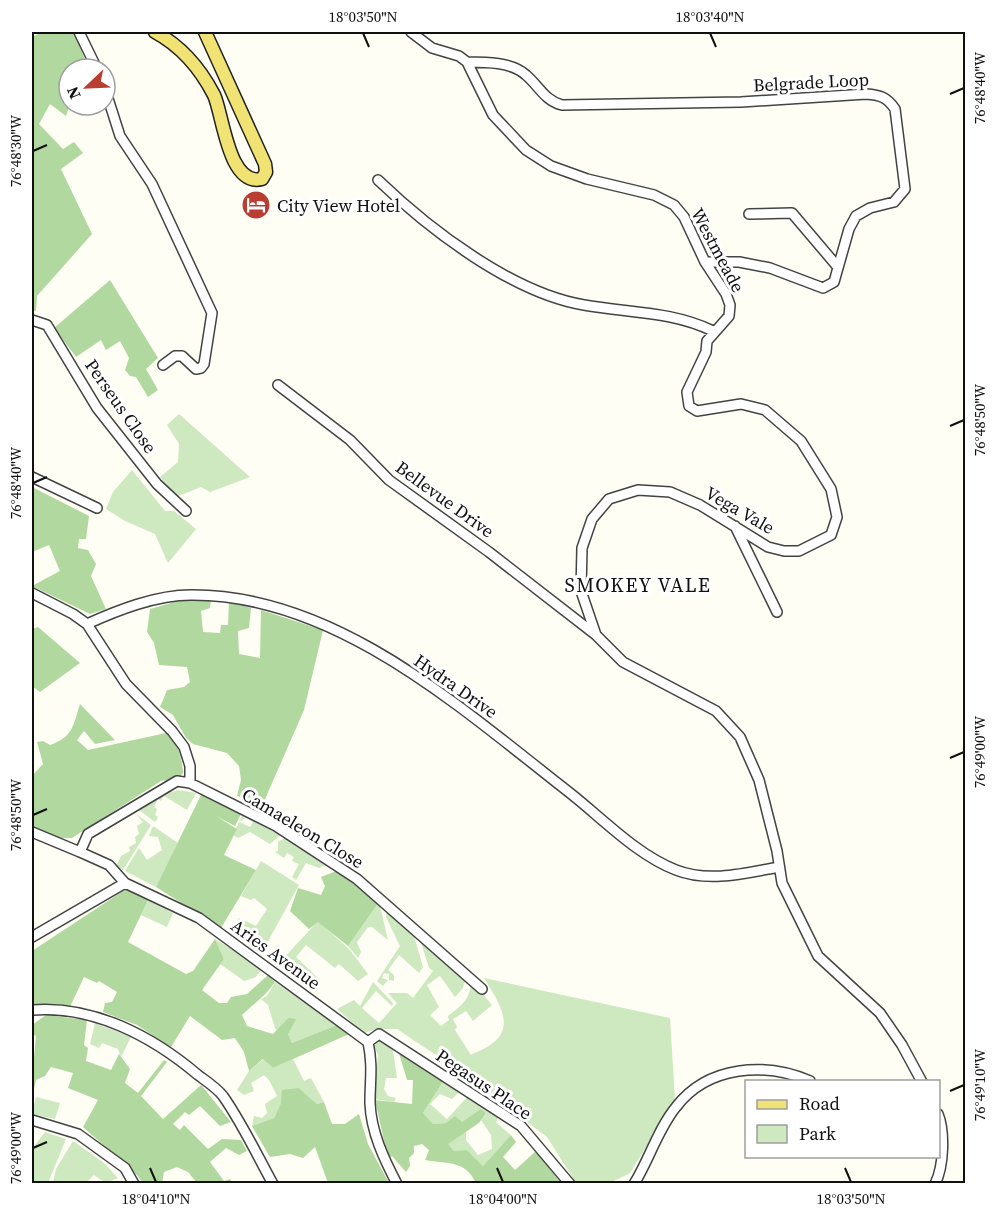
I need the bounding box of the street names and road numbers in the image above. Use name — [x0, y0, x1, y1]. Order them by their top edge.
street label: Belgrade Loop — [753, 66, 869, 98]
street label: Westmeade — [685, 203, 751, 297]
street label: Perseus Close — [79, 354, 163, 458]
street label: Bellevue Drive — [391, 455, 499, 543]
street label: Vega Vale — [701, 480, 779, 540]
street label: Hydra Drive — [409, 648, 503, 724]
street label: Camaeleon Close — [237, 782, 369, 874]
street label: Aries Avenue — [226, 913, 326, 995]
street label: Pegasus Place — [431, 1043, 537, 1125]

